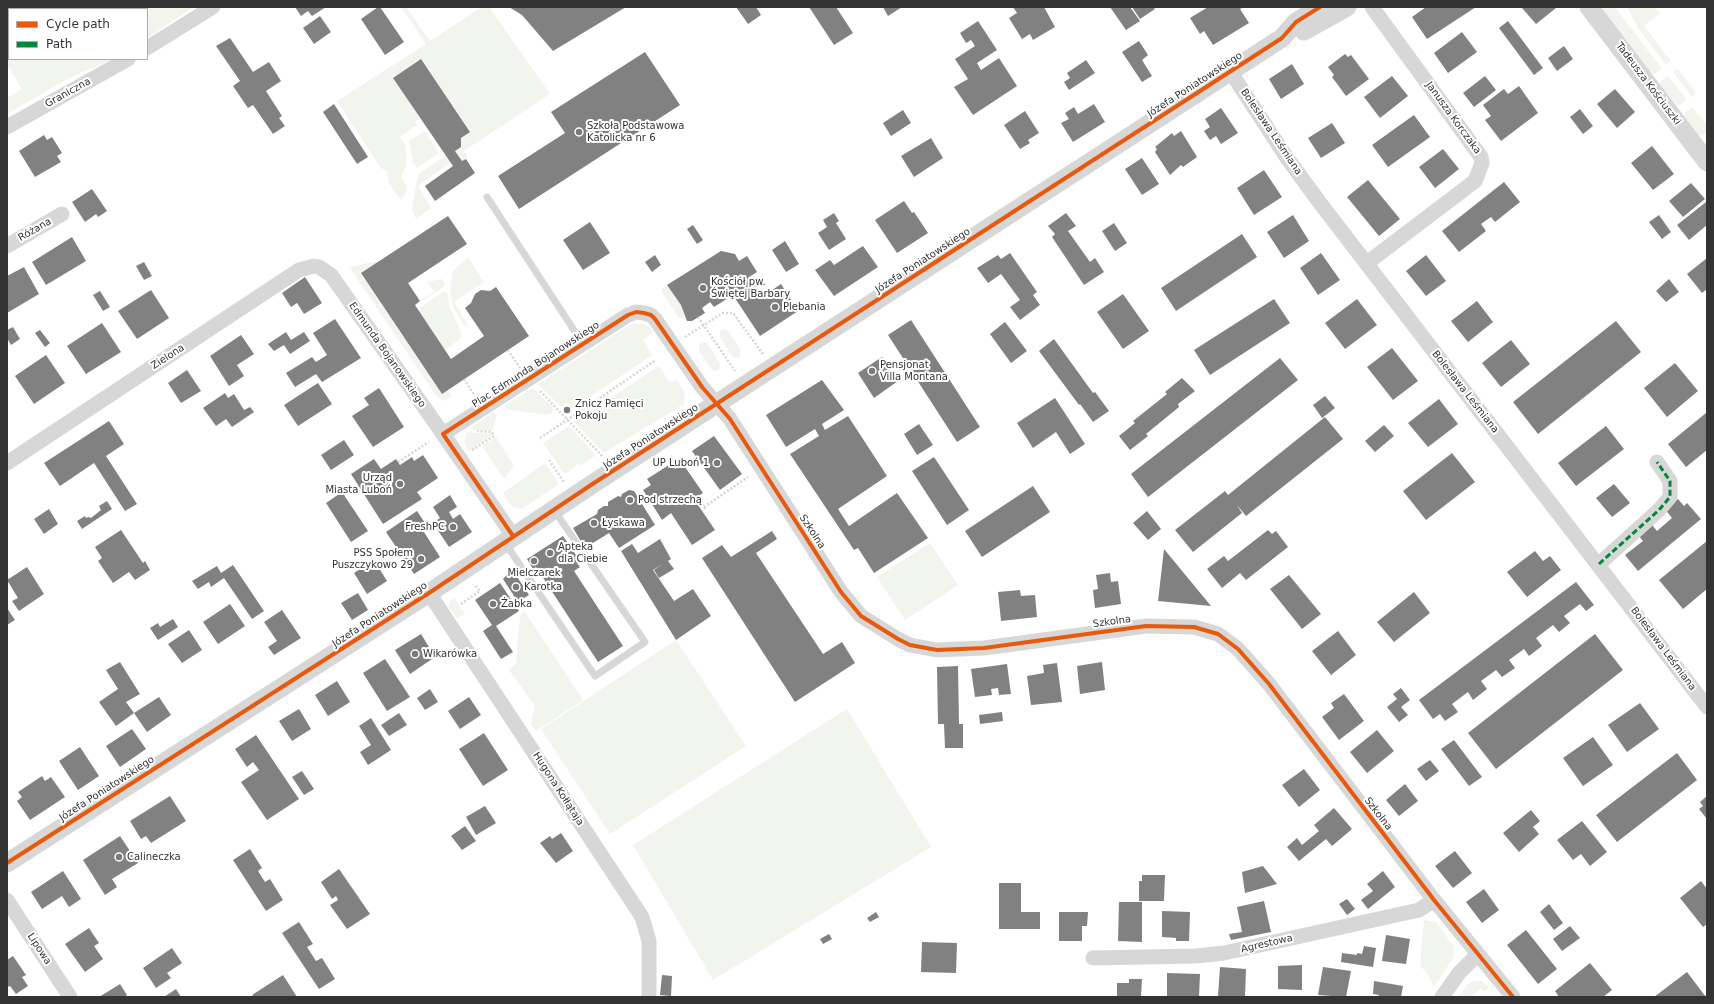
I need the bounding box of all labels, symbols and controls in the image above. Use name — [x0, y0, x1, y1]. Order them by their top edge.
legend — [8, 8, 148, 60]
text: Cycle path — [46, 17, 110, 31]
text: Path — [46, 37, 72, 51]
street label: Tadeusza Kościuszki — [1613, 40, 1683, 128]
street label: Józefa Poniatowskiego — [1145, 50, 1245, 120]
street label: Graniczna — [43, 76, 93, 110]
street label: Janusza Korczaka — [1423, 80, 1483, 156]
street label: Bolesława Leśmiana — [1238, 87, 1304, 177]
place label: Szkoła Podstawowa Katolicka nr 6 — [587, 120, 684, 144]
marker: Szkoła Podstawowa Katolicka nr 6 — [574, 127, 584, 137]
street label: Różana — [16, 216, 54, 244]
street label: Józefa Poniatowskiego — [873, 226, 973, 296]
place label: Kościół pw. Świętej Barbary — [711, 276, 790, 300]
marker: Kościół pw. Świętej Barbary — [698, 283, 708, 293]
street label: Edmunda Bojanowskiego — [346, 300, 428, 410]
place label: Plebania — [783, 301, 826, 313]
marker: Plebania — [770, 302, 780, 312]
street label: Plac Edmunda Bojanowskiego — [470, 319, 602, 411]
street label: Zielona — [149, 342, 187, 372]
street label: Bolesława Leśmiana — [1429, 348, 1501, 436]
place label: Pensjonat Villa Montana — [880, 359, 948, 382]
marker: Pensjonat Villa Montana — [867, 366, 877, 376]
place label: Znicz Pamięci Pokoju — [575, 398, 644, 422]
street label: Józefa Poniatowskiego — [601, 402, 701, 472]
marker: Znicz Pamięci Pokoju — [562, 405, 572, 415]
place label: UP Luboń 1 — [652, 457, 709, 469]
marker: UP Luboń 1 — [712, 458, 722, 468]
place label: Urząd Miasta Luboń — [325, 472, 392, 496]
marker: Urząd Miasta Luboń — [395, 479, 405, 489]
place label: Pod strzechą — [638, 494, 702, 506]
marker: Pod strzechą — [625, 495, 635, 505]
street label: Szkolna — [797, 513, 827, 551]
place label: Łyskawa — [602, 517, 645, 529]
marker: Łyskawa — [589, 518, 599, 528]
place label: FreshPC — [405, 521, 445, 533]
marker: FreshPC — [448, 522, 458, 532]
place label: Apteka dla Ciebie — [558, 541, 608, 564]
place label: PSS Społem Puszczykowo 29 — [332, 547, 413, 570]
marker: Apteka dla Ciebie — [545, 548, 555, 558]
marker: PSS Społem Puszczykowo 29 — [416, 554, 426, 564]
marker: Mielczarek — [529, 556, 539, 566]
place label: Mielczarek — [507, 567, 561, 579]
street label: Józefa Poniatowskiego — [330, 580, 430, 650]
place label: Karotka — [524, 581, 562, 593]
marker: Karotka — [511, 582, 521, 592]
place label: Żabka — [501, 598, 532, 610]
marker: Żabka — [488, 599, 498, 609]
street label: Bolesława Leśmiana — [1628, 605, 1698, 693]
street label: Szkolna — [1092, 613, 1132, 631]
place label: Wikarówka — [423, 648, 477, 660]
marker: Wikarówka — [410, 649, 420, 659]
street label: Hugona Kołłątaja — [530, 750, 586, 828]
street label: Józefa Poniatowskiego — [57, 754, 157, 824]
street label: Szkolna — [1361, 795, 1395, 833]
place label: Calineczka — [127, 851, 181, 863]
marker: Calineczka — [114, 852, 124, 862]
street label: Lipowa — [24, 931, 54, 967]
street label: Agrestowa — [1240, 932, 1294, 956]

